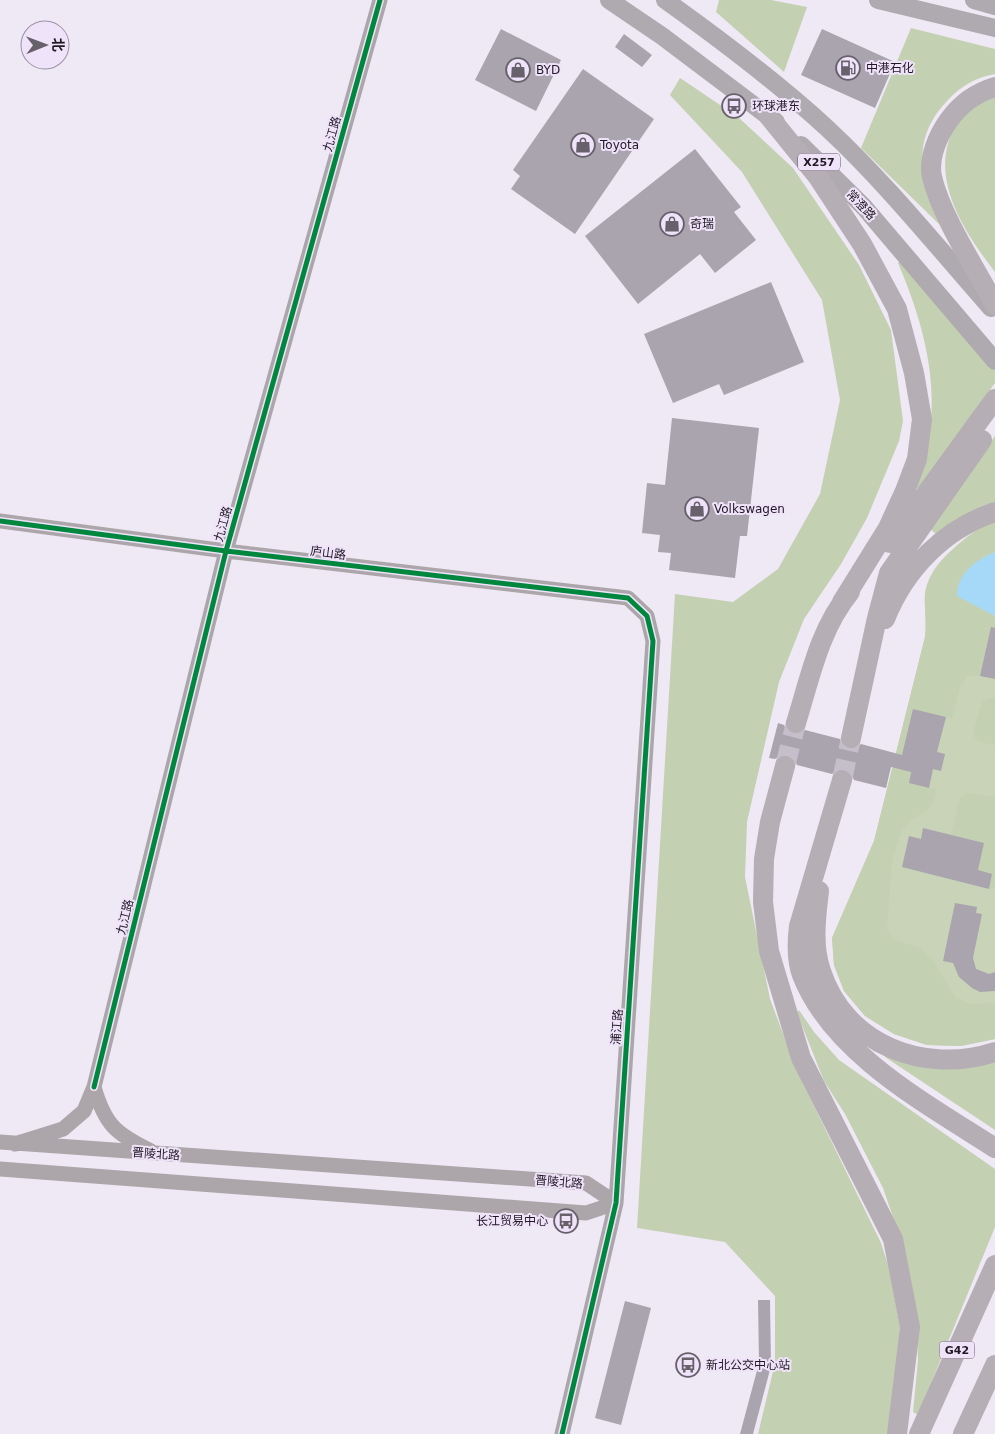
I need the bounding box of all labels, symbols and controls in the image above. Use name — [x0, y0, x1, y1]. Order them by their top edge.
north arrow — [20, 20, 70, 70]
text: 北 — [50, 38, 66, 52]
fuel station icon: 中港石化 — [835, 55, 861, 81]
shop icon: BYD — [505, 57, 531, 83]
place label: 中港石化 — [866, 61, 914, 75]
place label: BYD — [536, 63, 560, 77]
bus stop icon: 环球港东 — [721, 93, 747, 119]
place label: 环球港东 — [752, 99, 800, 113]
street label: 九江路 — [320, 115, 344, 153]
shop icon: Toyota — [570, 132, 596, 158]
place label: Toyota — [599, 138, 639, 152]
road number: X257 — [798, 154, 840, 170]
street label: 常澄路 — [844, 187, 878, 223]
shop icon: 奇瑞 — [659, 211, 685, 237]
place label: 奇瑞 — [690, 217, 714, 231]
shop icon: Volkswagen — [684, 496, 710, 522]
place label: Volkswagen — [714, 502, 785, 516]
street label: 九江路 — [211, 505, 235, 543]
street label: 庐山路 — [309, 544, 347, 562]
street label: 九江路 — [114, 898, 136, 936]
street label: 浦江路 — [609, 1009, 625, 1045]
street label: 晋陵北路 — [132, 1145, 180, 1163]
street label: 晋陵北路 — [534, 1173, 584, 1191]
bus stop icon: 长江贸易中心 — [553, 1208, 579, 1234]
place label: 长江贸易中心 — [476, 1214, 548, 1228]
road number: G42 — [940, 1342, 974, 1358]
bus stop icon: 新北公交中心站 — [675, 1352, 701, 1378]
place label: 新北公交中心站 — [706, 1358, 790, 1372]

